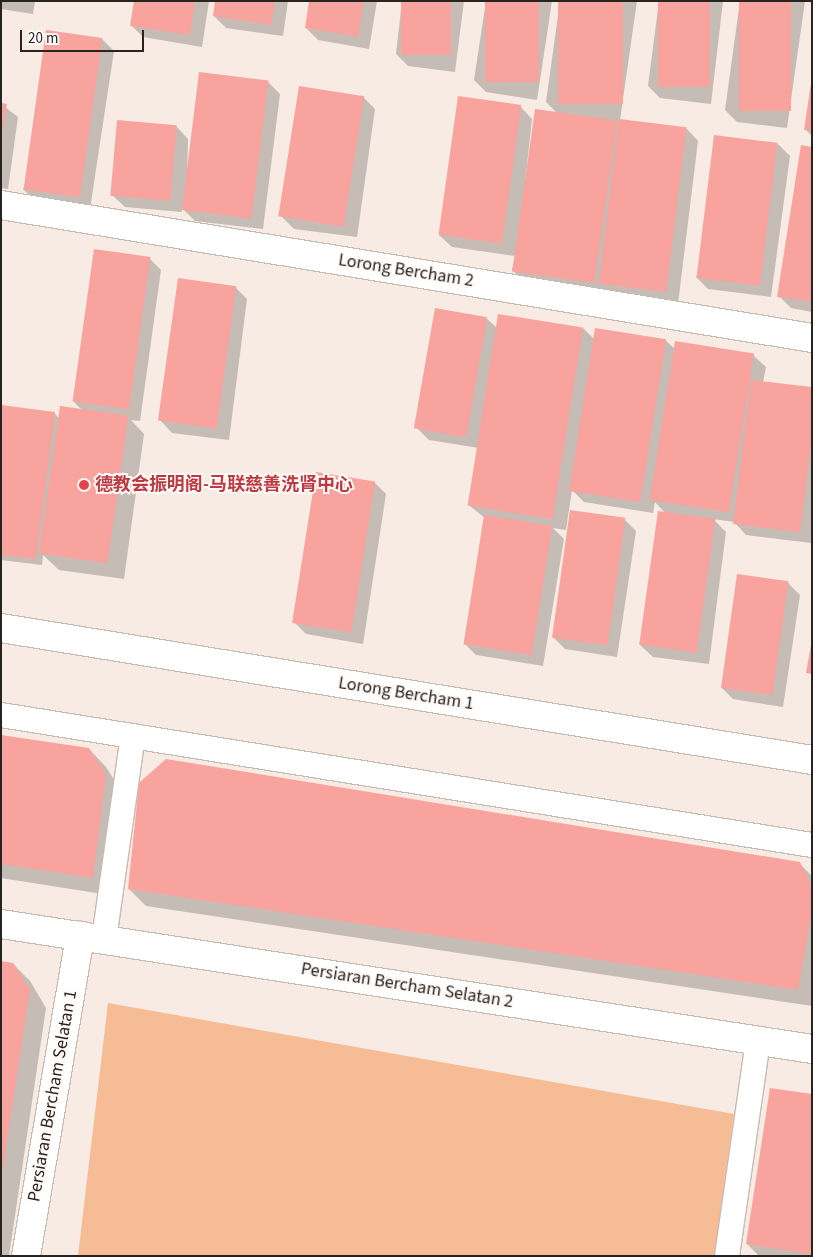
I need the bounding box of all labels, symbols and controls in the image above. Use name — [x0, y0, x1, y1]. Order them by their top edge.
scale bar — [22, 20, 146, 52]
text: 20 m — [28, 28, 58, 49]
street label: Lorong Bercham 2 — [337, 250, 475, 292]
place label: 德教会振明阁-马联慈善洗肾中心 — [95, 474, 353, 496]
marker: 德教会振明阁-马联慈善洗肾中心 — [77, 478, 91, 492]
street label: Lorong Bercham 1 — [337, 673, 475, 715]
street label: Persiaran Bercham Selatan 2 — [299, 959, 515, 1013]
street label: Persiaran Bercham Selatan 1 — [24, 988, 82, 1204]

